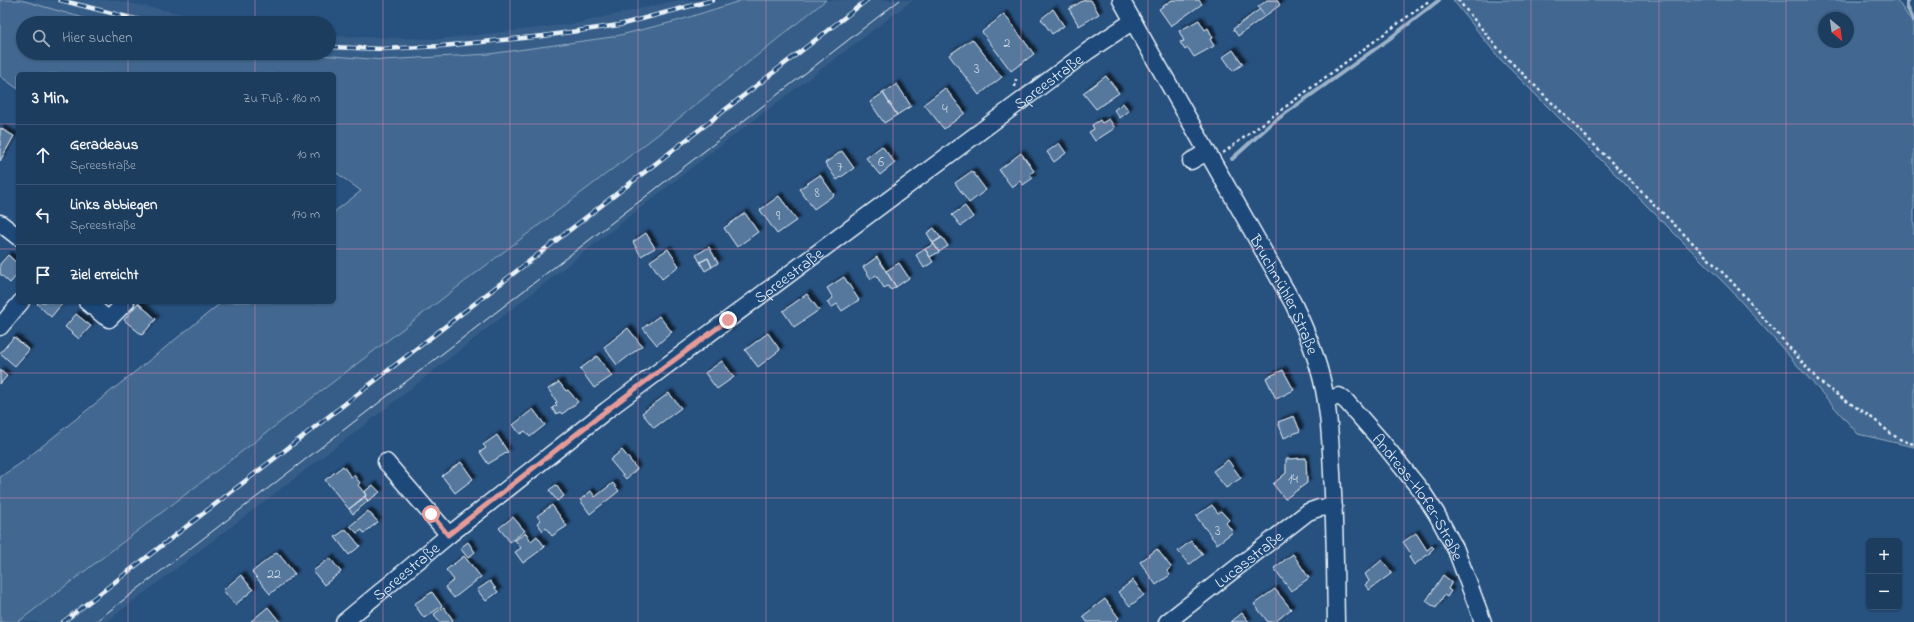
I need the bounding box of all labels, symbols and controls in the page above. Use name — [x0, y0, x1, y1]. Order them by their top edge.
north arrow — [1818, 12, 1854, 48]
search box — [16, 16, 336, 60]
icon: search — [30, 27, 52, 49]
text: Hier suchen — [62, 27, 133, 49]
house number: 2 — [1004, 33, 1011, 54]
street label: Spreestraße — [1009, 48, 1089, 116]
house number: 3 — [974, 59, 980, 80]
text: 3 Min. — [32, 86, 69, 111]
text: Zu Fuß · 180 m — [243, 89, 320, 108]
house number: 4 — [942, 99, 948, 120]
text: Geradeaus — [70, 134, 138, 156]
icon: ahead — [32, 144, 54, 166]
text: 10 m — [297, 145, 320, 164]
house number: 6 — [878, 152, 884, 173]
text: Spreestraße — [70, 156, 136, 175]
house number: 7 — [837, 157, 843, 178]
house number: 8 — [814, 183, 820, 204]
text: Links abbiegen — [70, 194, 157, 216]
icon: left — [32, 204, 54, 226]
text: 170 m — [292, 205, 320, 224]
house number: 9 — [776, 206, 781, 227]
text: Spreestraße — [70, 216, 136, 235]
street label: Bruchmühler Straße — [1242, 230, 1324, 359]
street label: Spreestraße — [750, 242, 830, 310]
icon: arrive — [32, 264, 54, 286]
text: Ziel erreicht — [70, 264, 138, 286]
route end — [719, 311, 737, 329]
street label: Andreas-Hofer-Straße — [1366, 429, 1469, 565]
house number: 14 — [1288, 469, 1298, 490]
route start — [422, 505, 440, 523]
house number: 3 — [1215, 521, 1221, 542]
street label: Lucasstraße — [1210, 525, 1290, 595]
street label: Spreestraße — [368, 537, 446, 608]
map controls — [1866, 538, 1902, 610]
button: + — [1866, 538, 1902, 574]
house number: 22 — [267, 564, 281, 585]
button: − — [1866, 574, 1902, 610]

